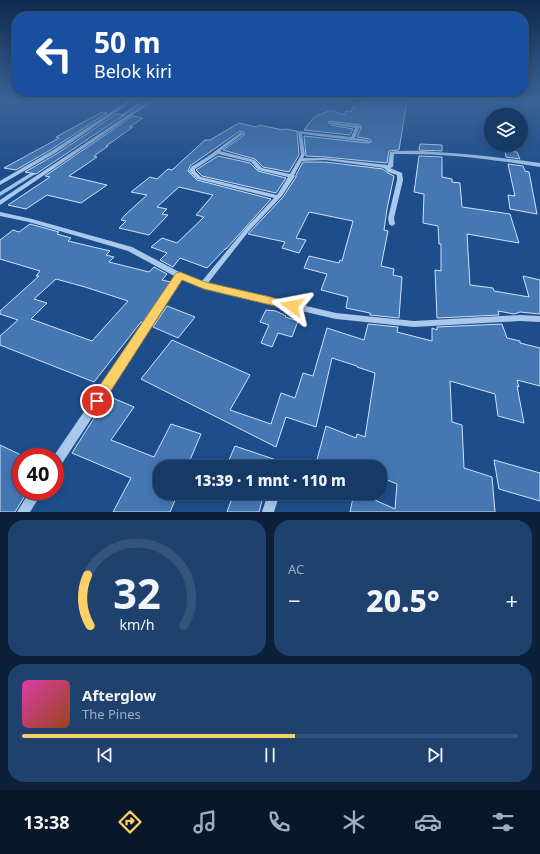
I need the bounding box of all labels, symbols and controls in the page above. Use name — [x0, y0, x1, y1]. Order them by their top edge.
text: 50 m — [94, 23, 161, 61]
icon: left — [28, 28, 80, 80]
text: Belok kiri — [94, 59, 172, 83]
map controls — [484, 108, 528, 152]
button: layers — [484, 108, 528, 152]
position arrow — [271, 285, 313, 327]
pin — [80, 384, 114, 418]
icon: arrive — [86, 390, 108, 412]
speed limit sign: 40 — [12, 448, 64, 500]
text: 13:39 · 1 mnt · 110 m — [194, 470, 346, 490]
text: AC — [288, 560, 304, 578]
text: 32 — [113, 565, 161, 621]
text: 20.5° — [366, 580, 440, 621]
text: − — [288, 585, 301, 615]
text: + — [505, 585, 518, 615]
text: km/h — [119, 615, 155, 634]
text: Afterglow — [82, 685, 156, 705]
text: The Pines — [82, 705, 141, 723]
icon: previous — [94, 744, 116, 766]
icon: pause — [259, 744, 281, 766]
icon: next — [424, 744, 446, 766]
icon: directions — [116, 808, 144, 836]
icon: music — [191, 808, 219, 836]
icon: phone — [265, 808, 293, 836]
icon: climate — [340, 808, 368, 836]
icon: car — [414, 808, 442, 836]
icon: filters — [489, 808, 517, 836]
text: 13:38 — [23, 810, 70, 834]

